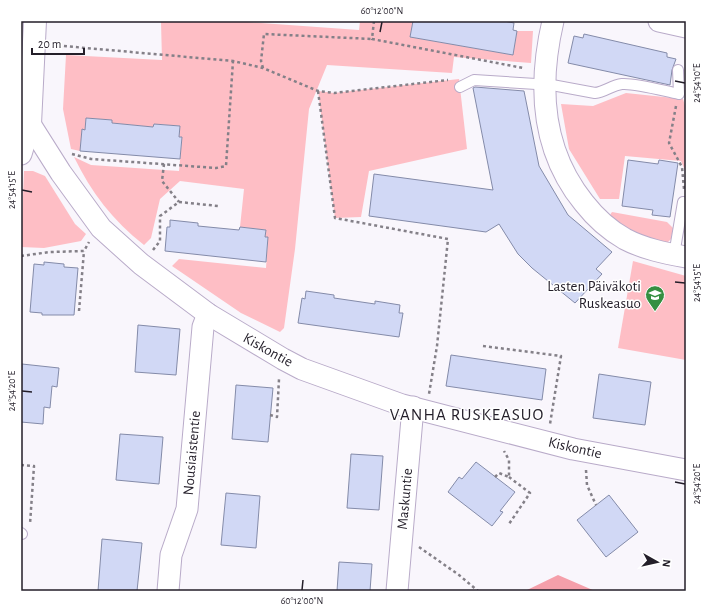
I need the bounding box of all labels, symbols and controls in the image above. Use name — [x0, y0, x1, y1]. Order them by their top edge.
text: 60°12'00"N — [361, 6, 403, 16]
scale bar — [32, 30, 84, 56]
text: 20 m — [38, 38, 61, 50]
text: 24°54'10"E — [692, 63, 702, 103]
text: 24°54'15"E — [7, 171, 17, 209]
text: 24°54'15"E — [692, 264, 702, 302]
place label: Lasten Päiväkoti Ruskeasuo — [547, 279, 641, 311]
school or university icon: Lasten Päiväkoti Ruskeasuo — [644, 284, 666, 312]
street label: Kiskontie — [241, 330, 295, 370]
text: 24°54'20"E — [7, 371, 17, 411]
district label: VANHA RUSKEASUO — [390, 406, 544, 423]
street label: Nousiaistentie — [181, 410, 203, 496]
street label: Kiskontie — [547, 435, 603, 461]
text: 24°54'20"E — [692, 464, 702, 504]
street label: Maskuntie — [395, 468, 415, 530]
north arrow — [637, 542, 677, 582]
text: N — [660, 559, 672, 568]
text: 60°12'00"N — [281, 596, 323, 606]

